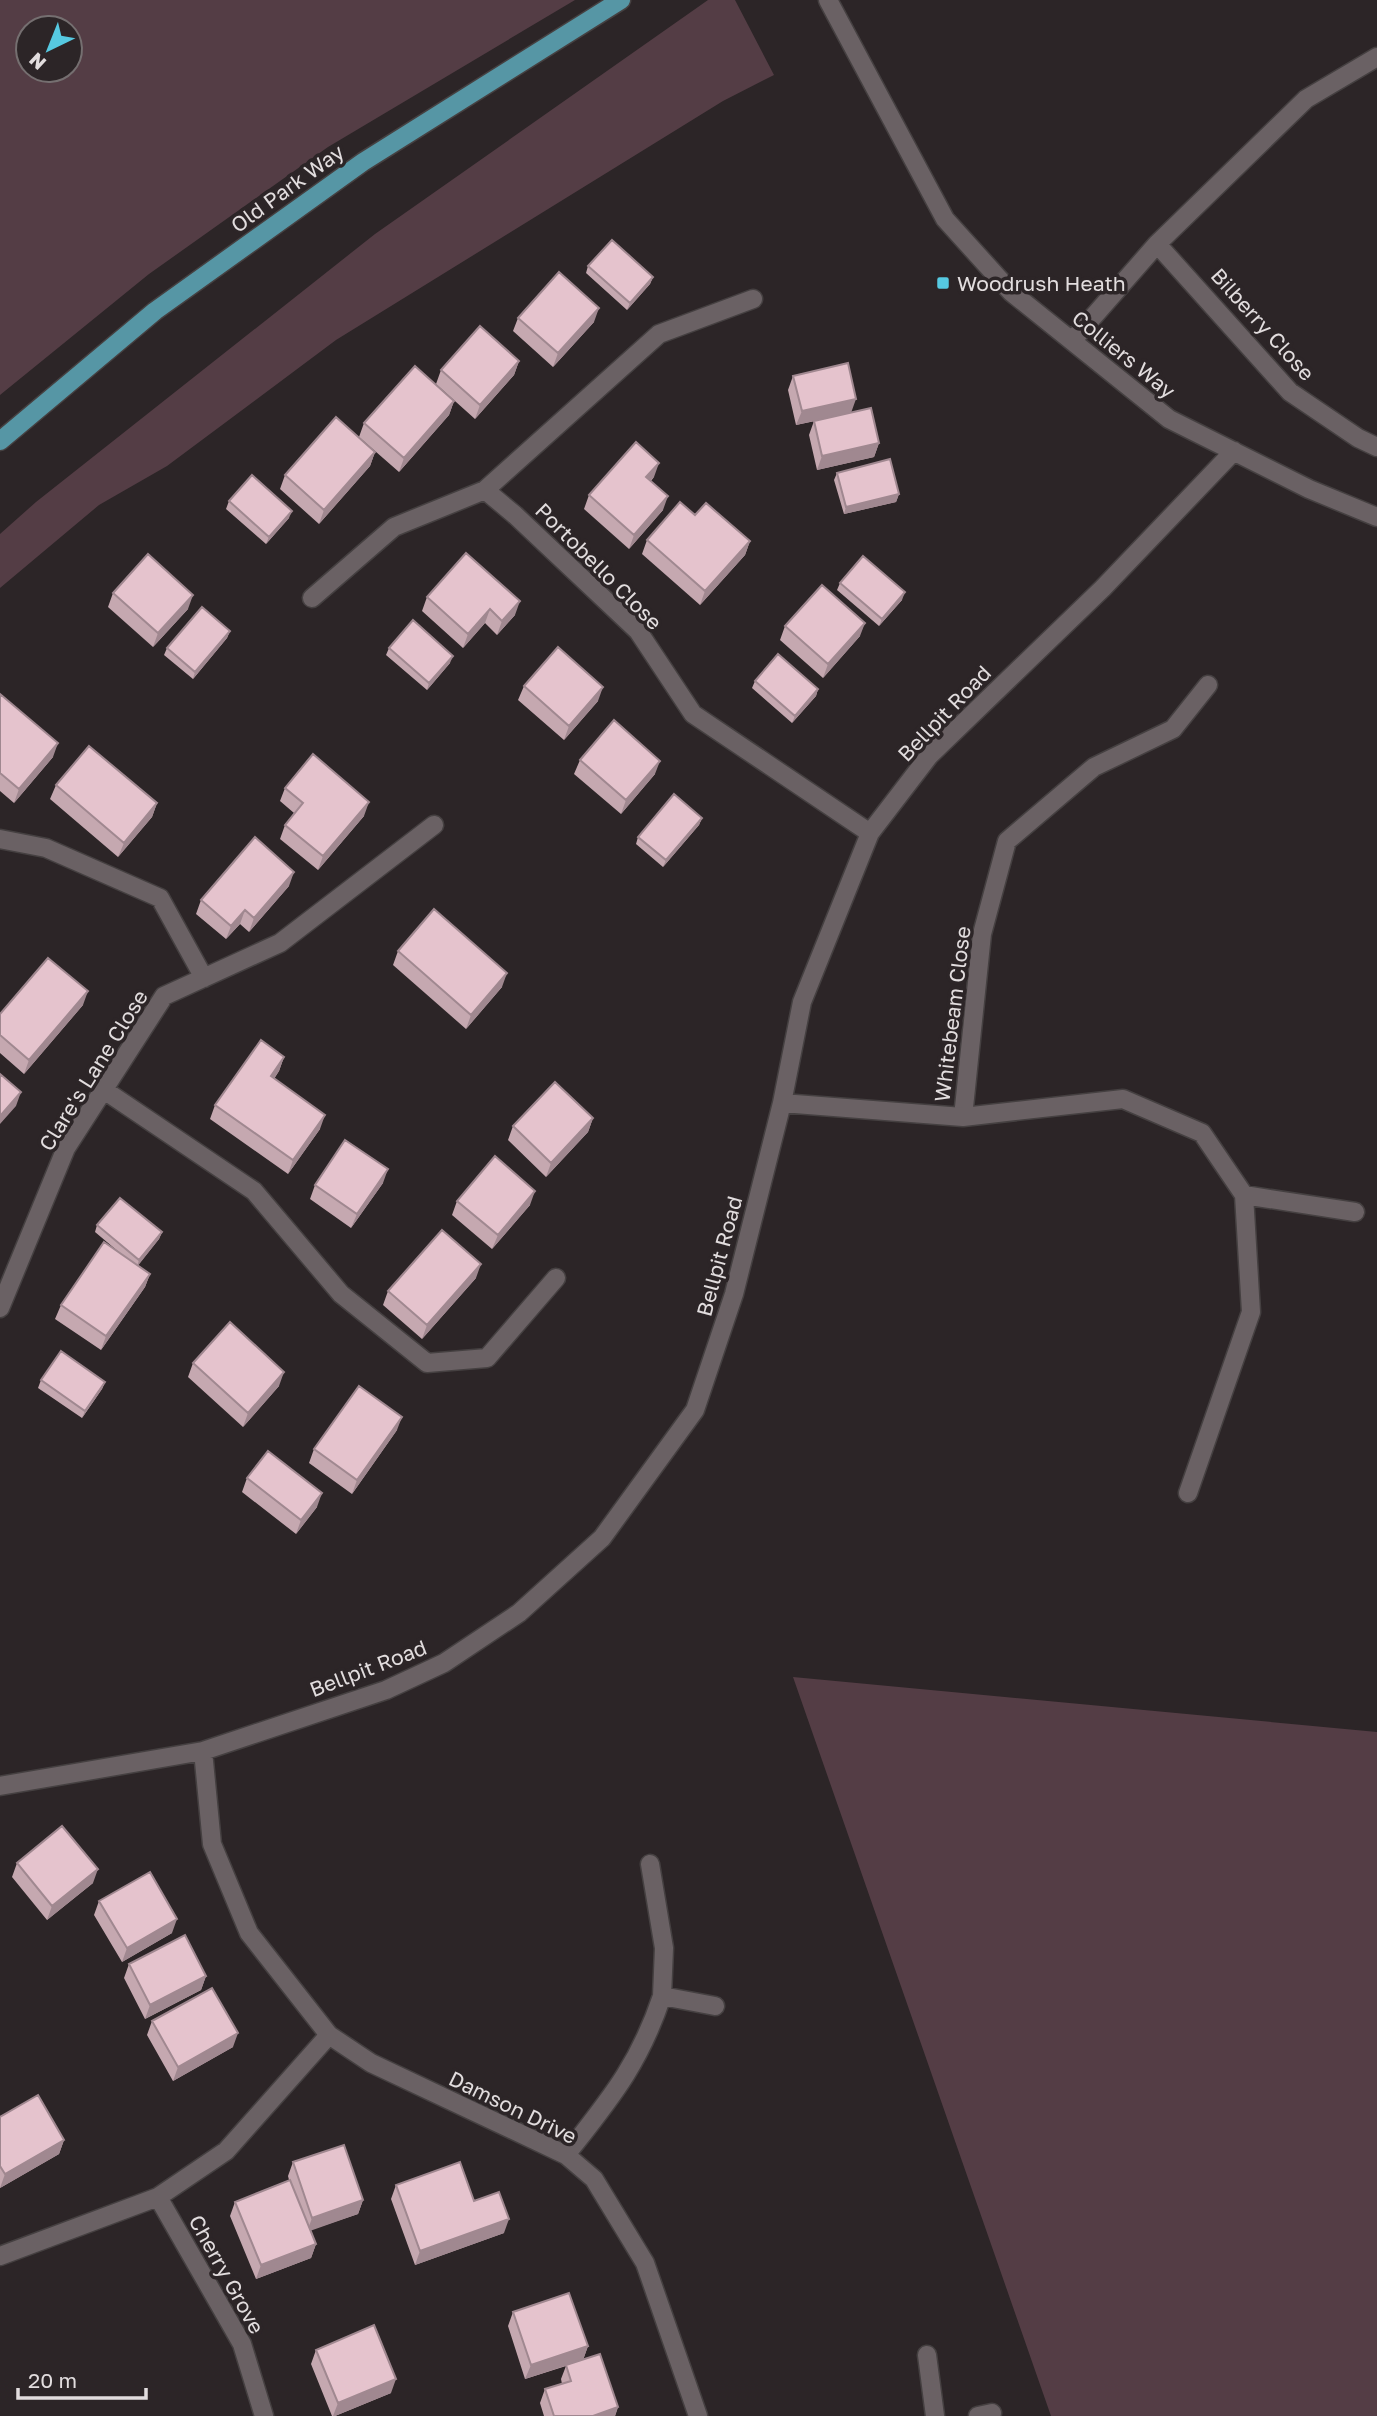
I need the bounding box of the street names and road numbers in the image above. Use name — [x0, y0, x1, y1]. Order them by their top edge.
street label: Old Park Way — [225, 138, 349, 238]
street label: Bilberry Close — [1206, 262, 1320, 386]
street label: Colliers Way — [1067, 304, 1181, 404]
street label: Portobello Close — [530, 497, 668, 635]
street label: Bellpit Road — [892, 660, 996, 766]
street label: Whitebeam Close — [928, 925, 976, 1103]
street label: Clare's Lane Close — [33, 985, 153, 1155]
street label: Bellpit Road — [690, 1193, 748, 1319]
street label: Bellpit Road — [306, 1634, 430, 1702]
street label: Damson Drive — [445, 2065, 581, 2149]
street label: Cherry Grove — [184, 2210, 270, 2338]

